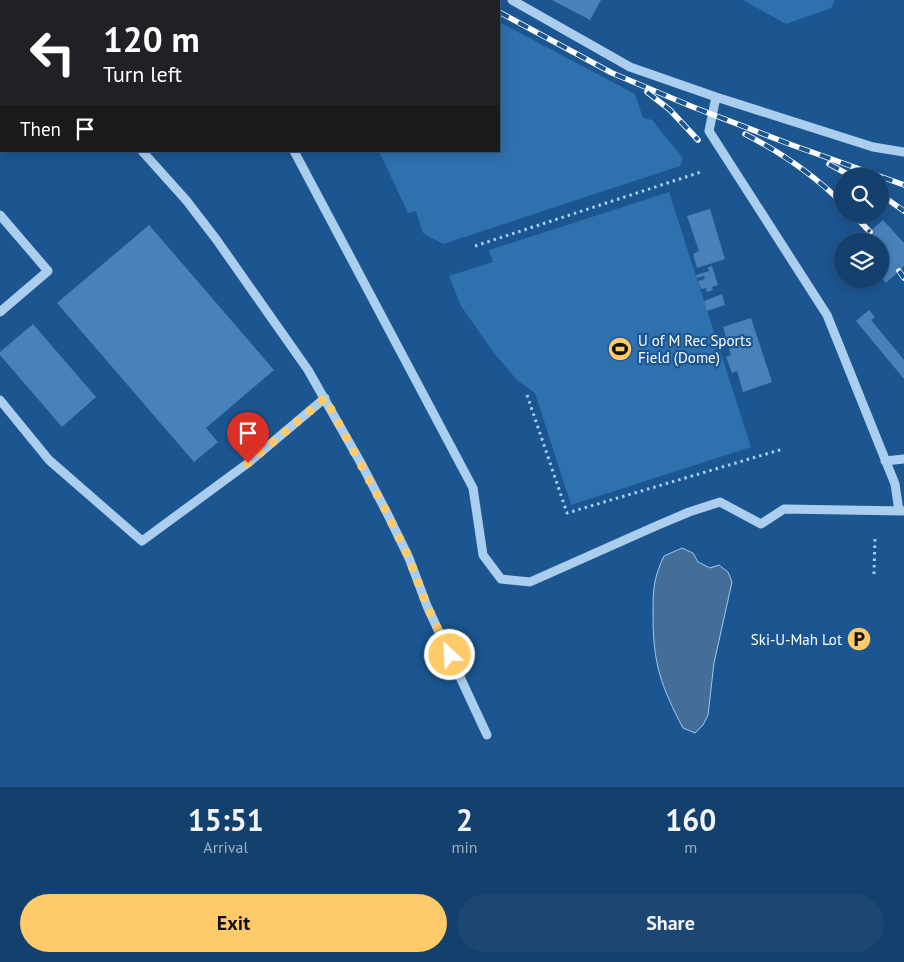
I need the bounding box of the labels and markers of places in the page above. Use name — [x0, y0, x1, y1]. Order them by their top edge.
place label: U of M Rec Sports Field (Dome) — [638, 331, 751, 367]
sports icon: U of M Rec Sports Field (Dome) — [607, 336, 633, 362]
pin — [227, 412, 269, 463]
parking icon: Ski-U-Mah Lot — [846, 626, 872, 652]
place label: Ski-U-Mah Lot — [751, 630, 842, 649]

